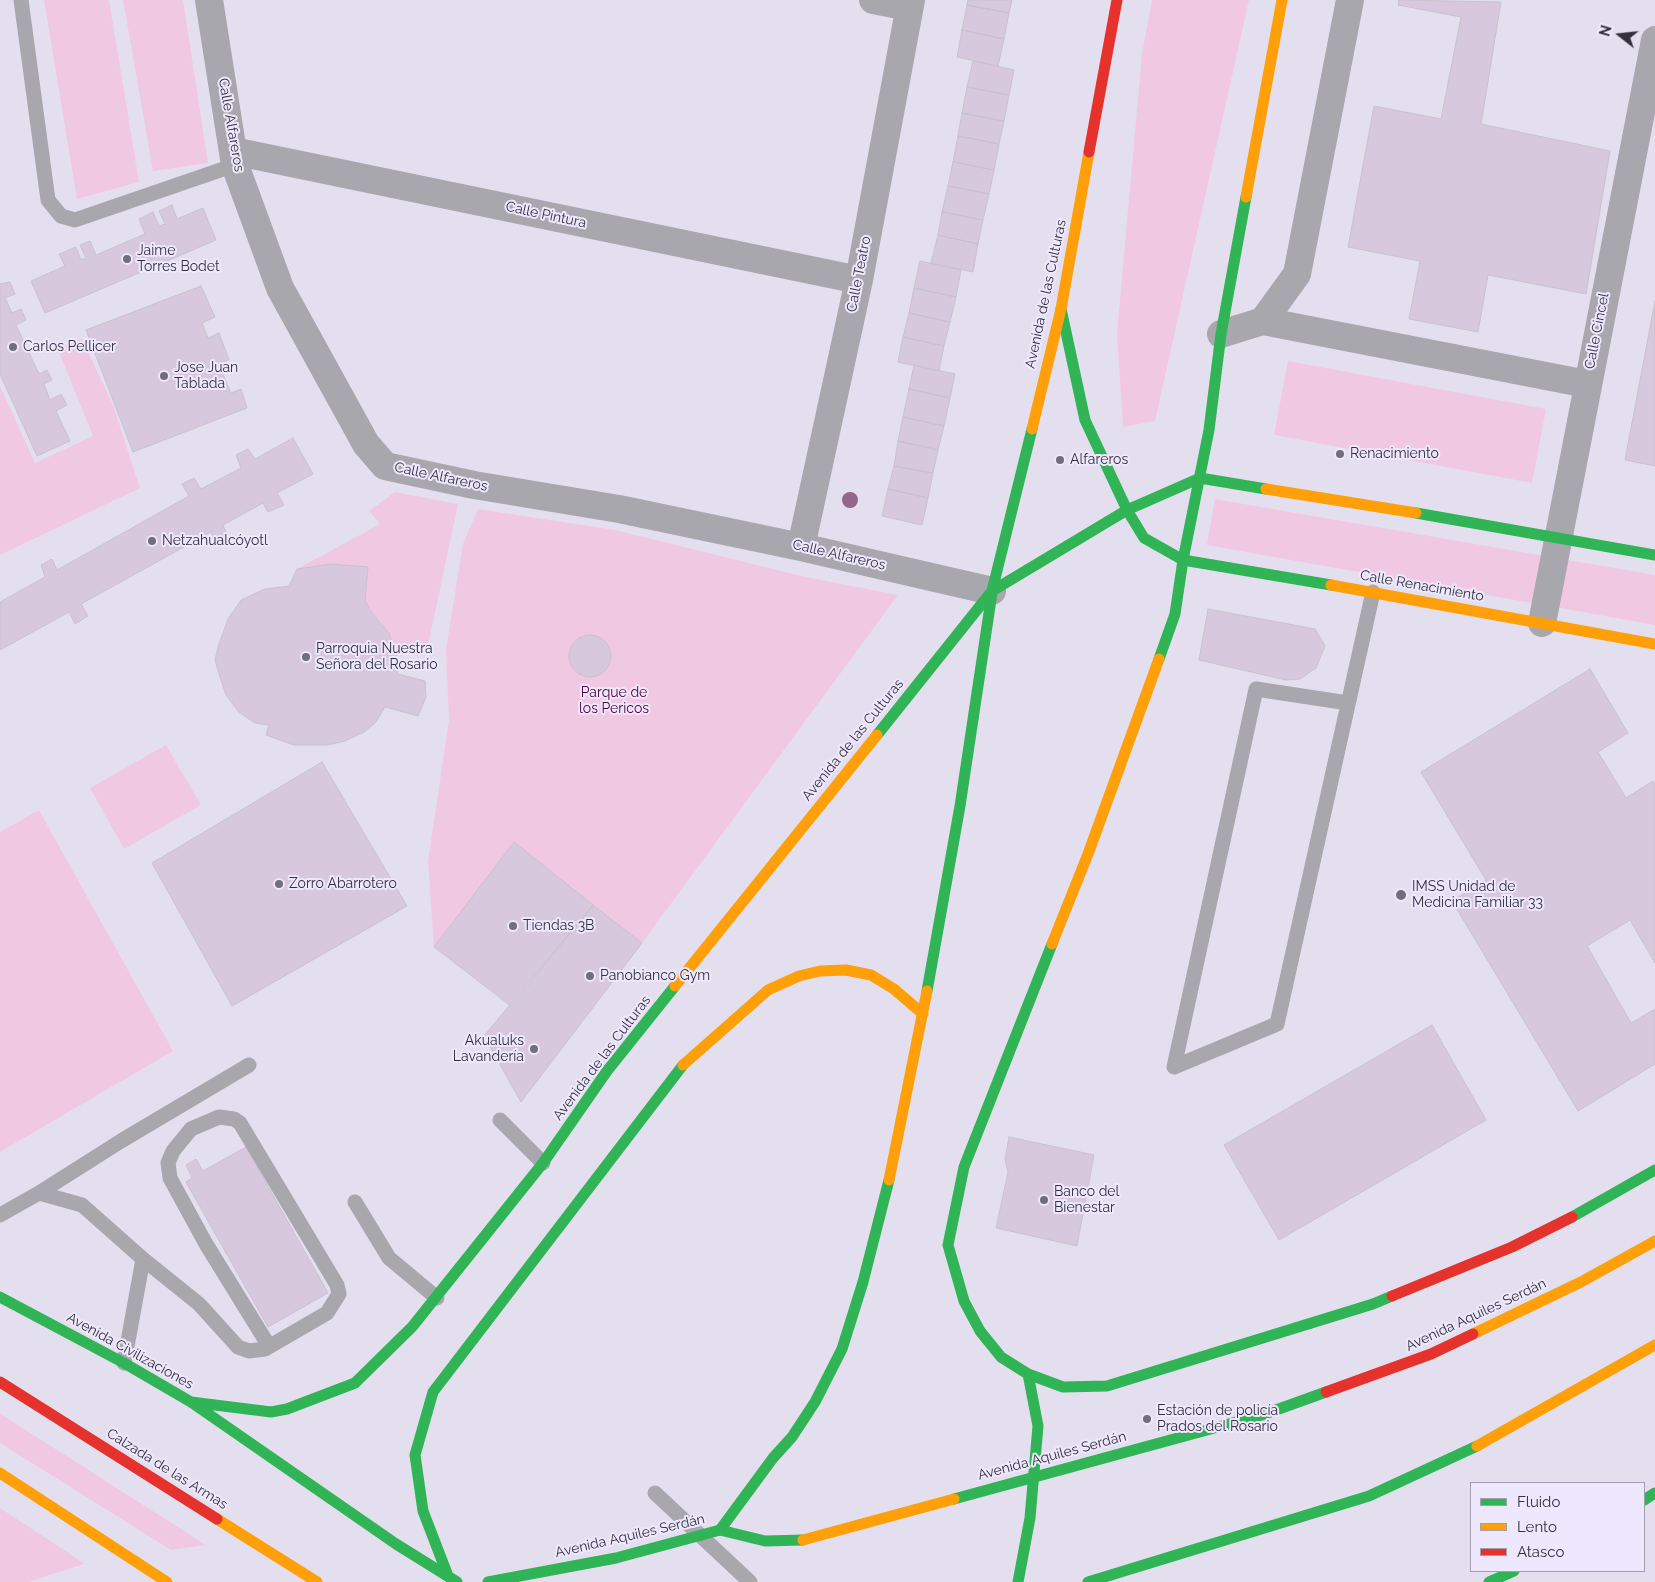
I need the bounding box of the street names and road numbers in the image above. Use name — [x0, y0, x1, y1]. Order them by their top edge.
street label: Calle Alfareros — [214, 77, 248, 173]
street label: Calle Pintura — [504, 198, 588, 232]
street label: Avenida de las Culturas — [1022, 218, 1070, 370]
street label: Calle Teatro — [843, 235, 875, 313]
street label: Calle Cincel — [1581, 292, 1613, 370]
street label: Calle Alfareros — [393, 459, 489, 495]
street label: Calle Alfareros — [791, 536, 887, 574]
street label: Calle Renacimiento — [1359, 567, 1485, 605]
street label: Avenida de las Culturas — [799, 676, 907, 804]
street label: Avenida de las Culturas — [550, 992, 654, 1124]
street label: Avenida Aquiles Serdán — [1403, 1275, 1549, 1355]
street label: Avenida Civilizaciones — [64, 1309, 196, 1393]
street label: Calzada de las Armas — [103, 1425, 231, 1513]
street label: Avenida Aquiles Serdán — [976, 1428, 1128, 1484]
street label: Avenida Aquiles Serdán — [554, 1511, 706, 1561]

